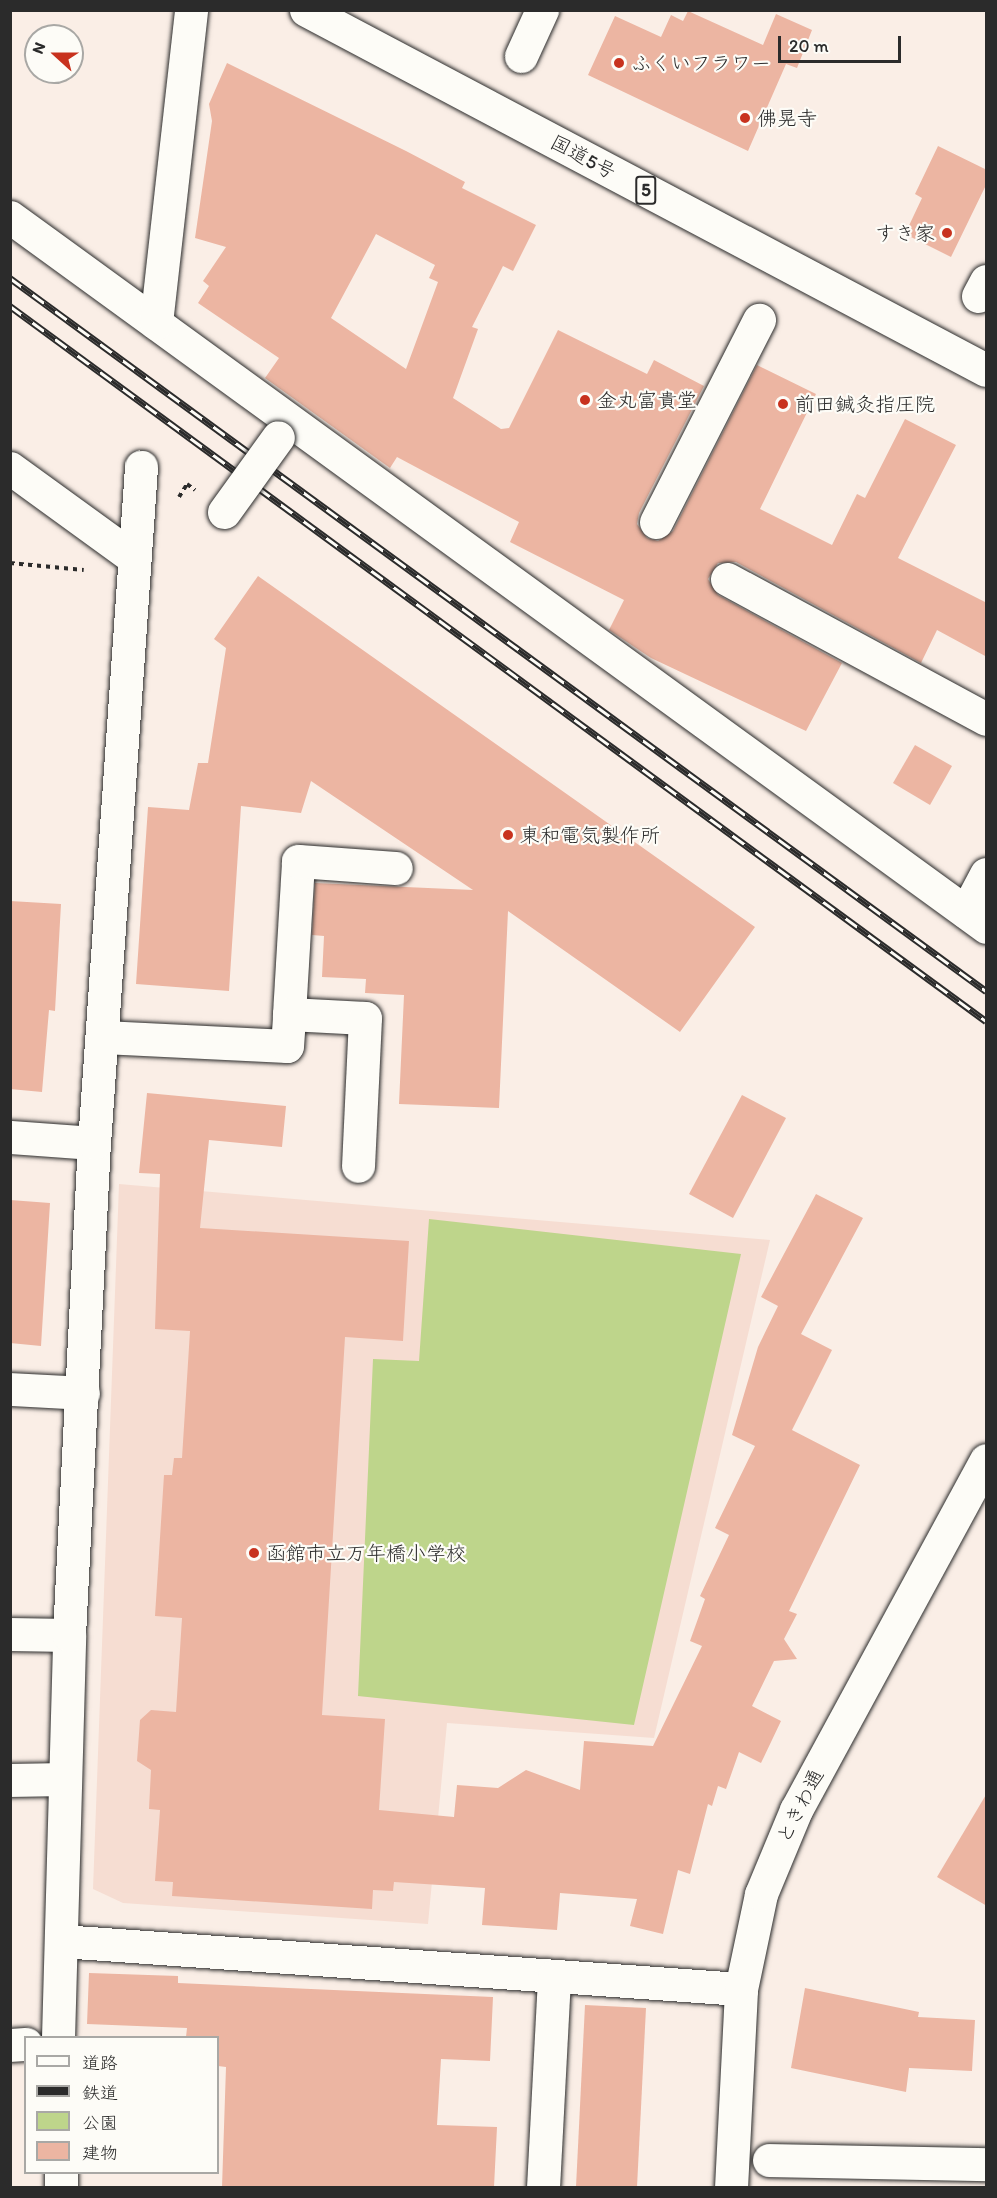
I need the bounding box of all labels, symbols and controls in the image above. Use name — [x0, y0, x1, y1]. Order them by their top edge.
north arrow — [24, 24, 84, 84]
scale bar — [781, 24, 904, 62]
text: 20 m — [789, 35, 829, 57]
text: N — [28, 40, 49, 57]
place label: ふくいフラワー — [631, 51, 771, 75]
marker: ふくいフラワー — [612, 56, 626, 70]
place label: 佛晃寺 — [757, 106, 817, 130]
marker: 佛晃寺 — [738, 111, 752, 125]
street label: 国道5号 — [546, 130, 620, 184]
road number: 5 — [634, 175, 658, 205]
place label: すき家 — [875, 221, 935, 245]
marker: すき家 — [940, 226, 954, 240]
place label: 金丸富貴堂 — [597, 388, 697, 412]
place label: 前田鍼灸指圧院 — [795, 392, 935, 416]
marker: 金丸富貴堂 — [578, 393, 592, 407]
marker: 前田鍼灸指圧院 — [776, 397, 790, 411]
place label: 東和電気製作所 — [520, 823, 660, 847]
marker: 東和電気製作所 — [501, 828, 515, 842]
place label: 函館市立万年橋小学校 — [266, 1541, 466, 1565]
marker: 函館市立万年橋小学校 — [247, 1546, 261, 1560]
street label: ときわ通 — [771, 1765, 829, 1847]
legend — [24, 2036, 219, 2174]
text: 道路 — [82, 2052, 118, 2074]
text: 鉄道 — [82, 2082, 118, 2104]
text: 公園 — [82, 2112, 118, 2134]
text: 建物 — [82, 2142, 118, 2164]

